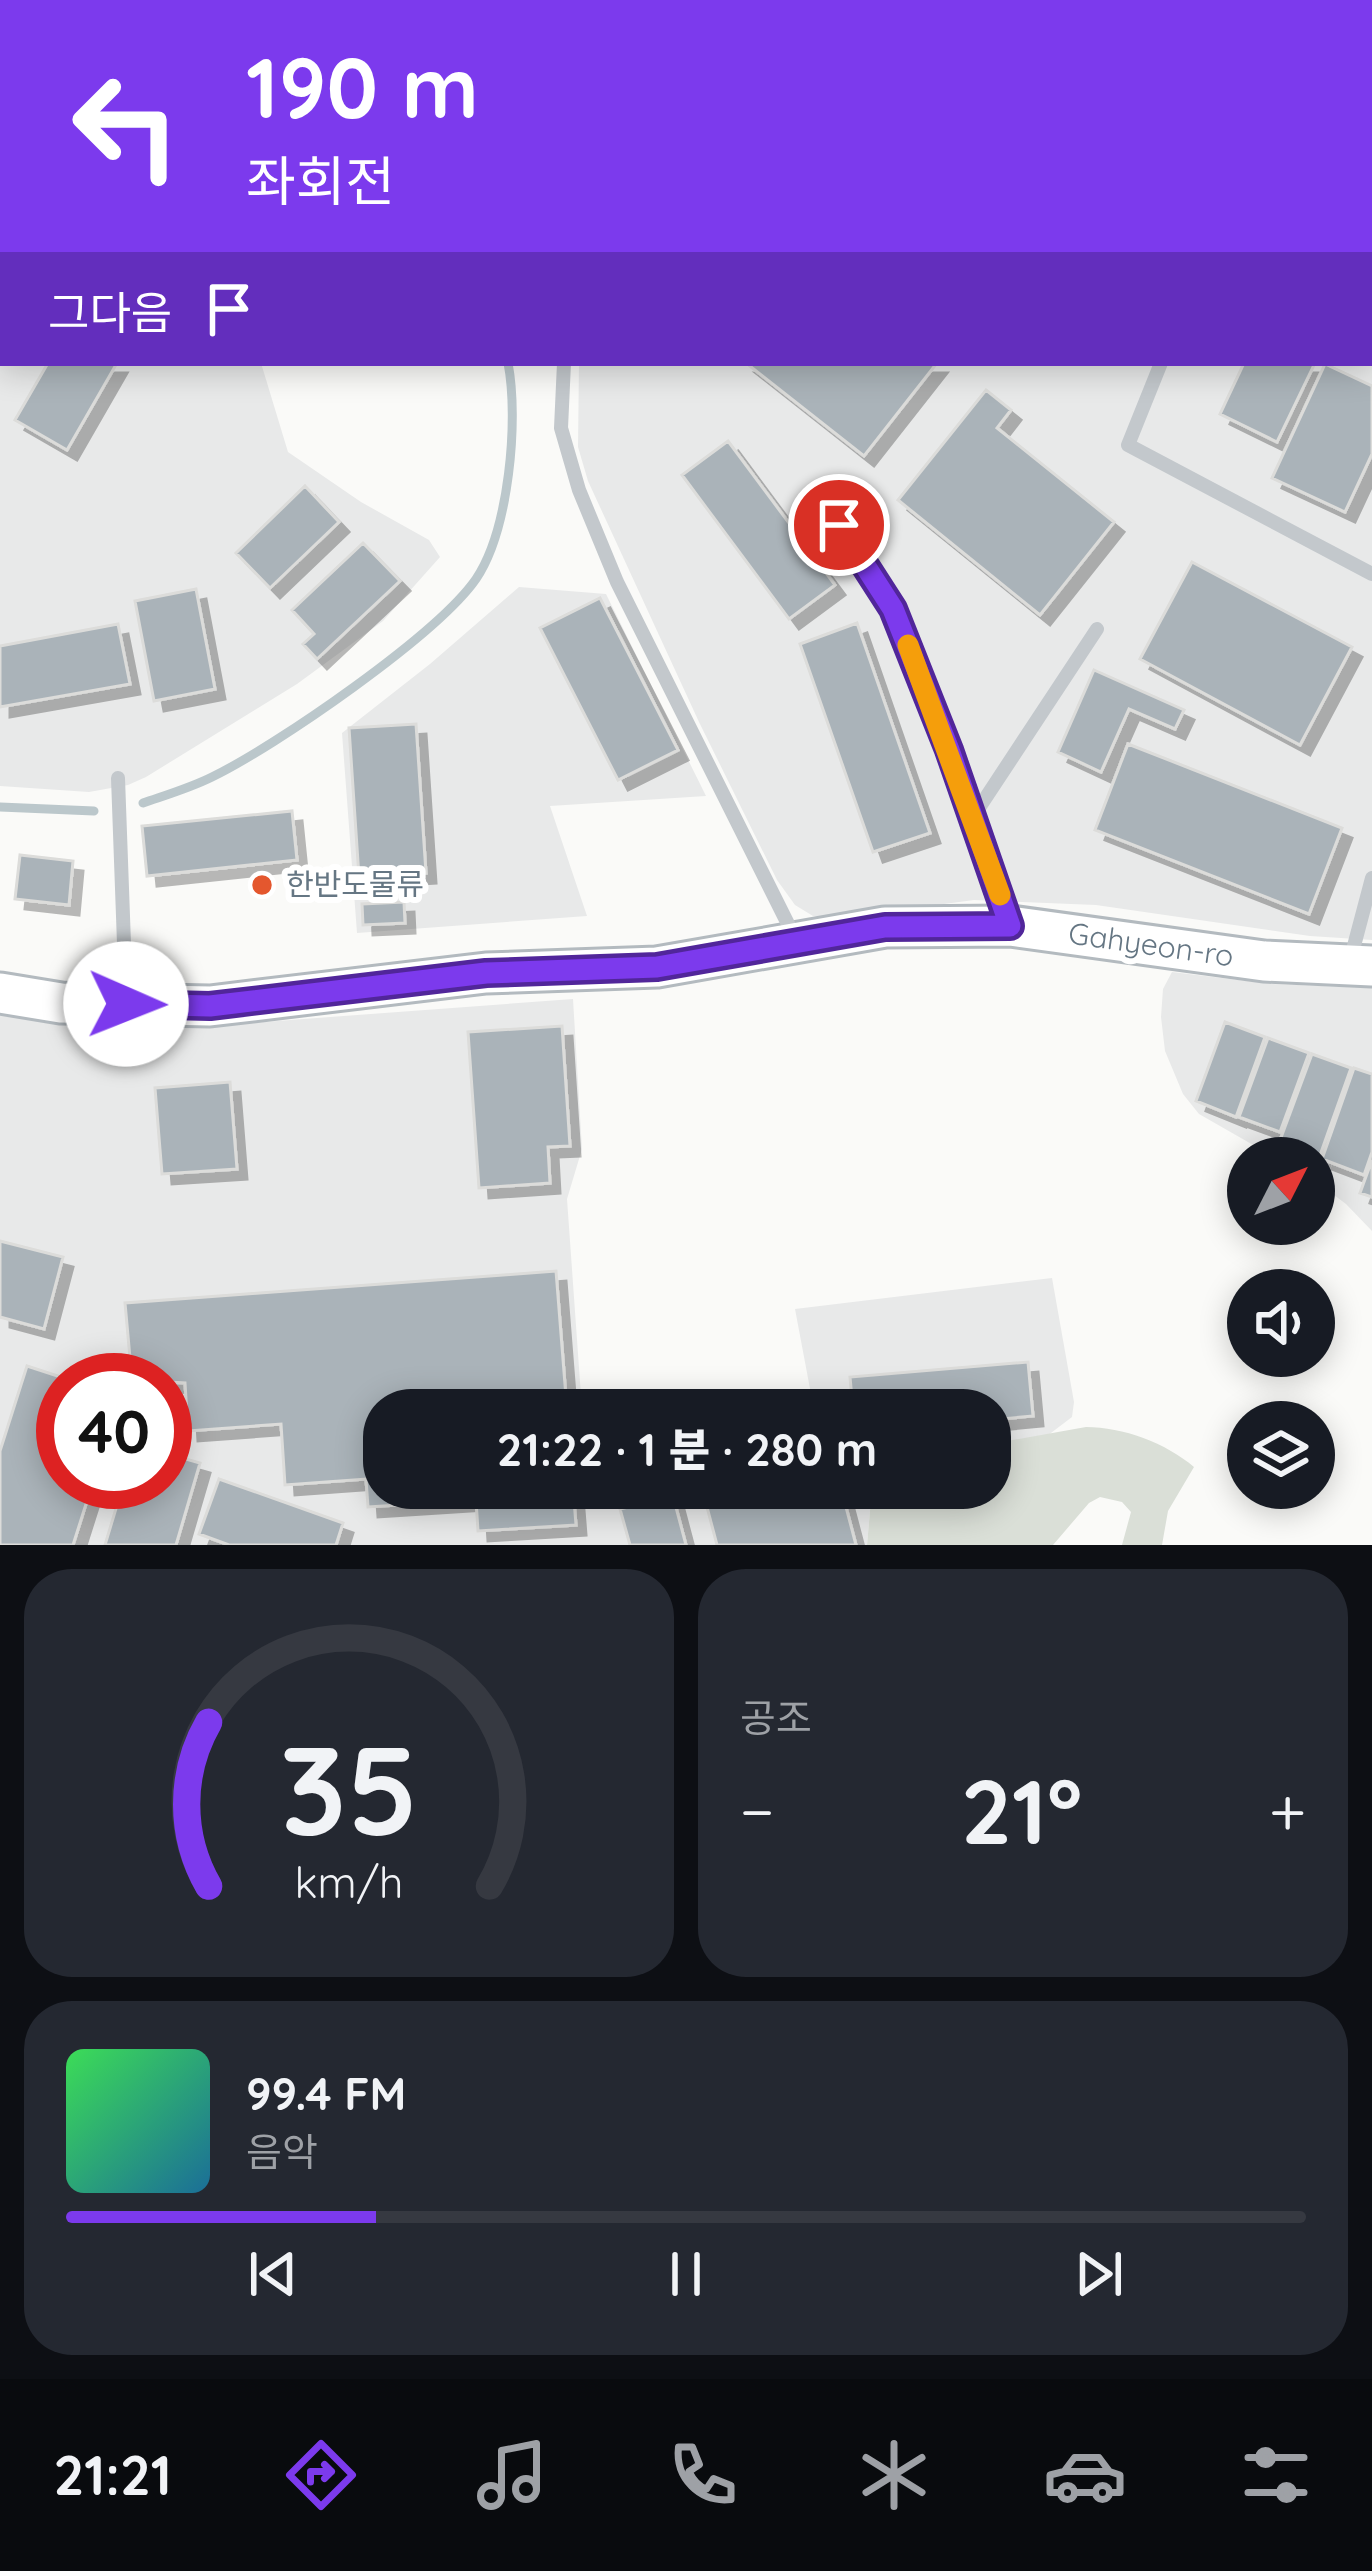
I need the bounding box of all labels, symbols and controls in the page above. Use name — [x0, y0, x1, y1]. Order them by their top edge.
text: 190 m — [246, 34, 479, 139]
icon: left — [48, 48, 204, 204]
text: 좌회전 — [246, 147, 395, 215]
icon: arrive — [196, 276, 262, 342]
text: 그다음 — [48, 284, 172, 340]
pin — [788, 474, 890, 576]
icon: arrive — [806, 492, 872, 558]
place label: 한반도물류 — [286, 865, 424, 903]
marker: 한반도물류 — [249, 872, 275, 898]
street label: Gahyeon-ro — [1066, 914, 1236, 974]
position arrow — [63, 941, 189, 1067]
north arrow — [1227, 1137, 1335, 1245]
map controls — [1227, 1137, 1335, 1509]
button: sound — [1227, 1269, 1335, 1377]
speed limit sign: 40 — [36, 1353, 192, 1509]
button: layers — [1227, 1401, 1335, 1509]
text: 21:22 · 1 분 · 280 m — [497, 1421, 877, 1477]
text: 공조 — [740, 1693, 812, 1742]
text: 35 — [280, 1710, 418, 1866]
text: 21° — [961, 1754, 1082, 1867]
text: − — [740, 1769, 774, 1852]
text: + — [1269, 1769, 1306, 1852]
text: km/h — [295, 1855, 403, 1909]
text: 99.4 FM — [246, 2065, 406, 2121]
text: 음악 — [246, 2127, 318, 2176]
icon: previous — [240, 2241, 306, 2307]
icon: pause — [653, 2241, 719, 2307]
icon: next — [1066, 2241, 1132, 2307]
icon: directions — [279, 2433, 363, 2517]
icon: music — [470, 2433, 554, 2517]
icon: phone — [661, 2433, 745, 2517]
icon: climate — [852, 2433, 936, 2517]
icon: car — [1043, 2433, 1127, 2517]
icon: filters — [1234, 2433, 1318, 2517]
text: 21:21 — [54, 2441, 172, 2509]

